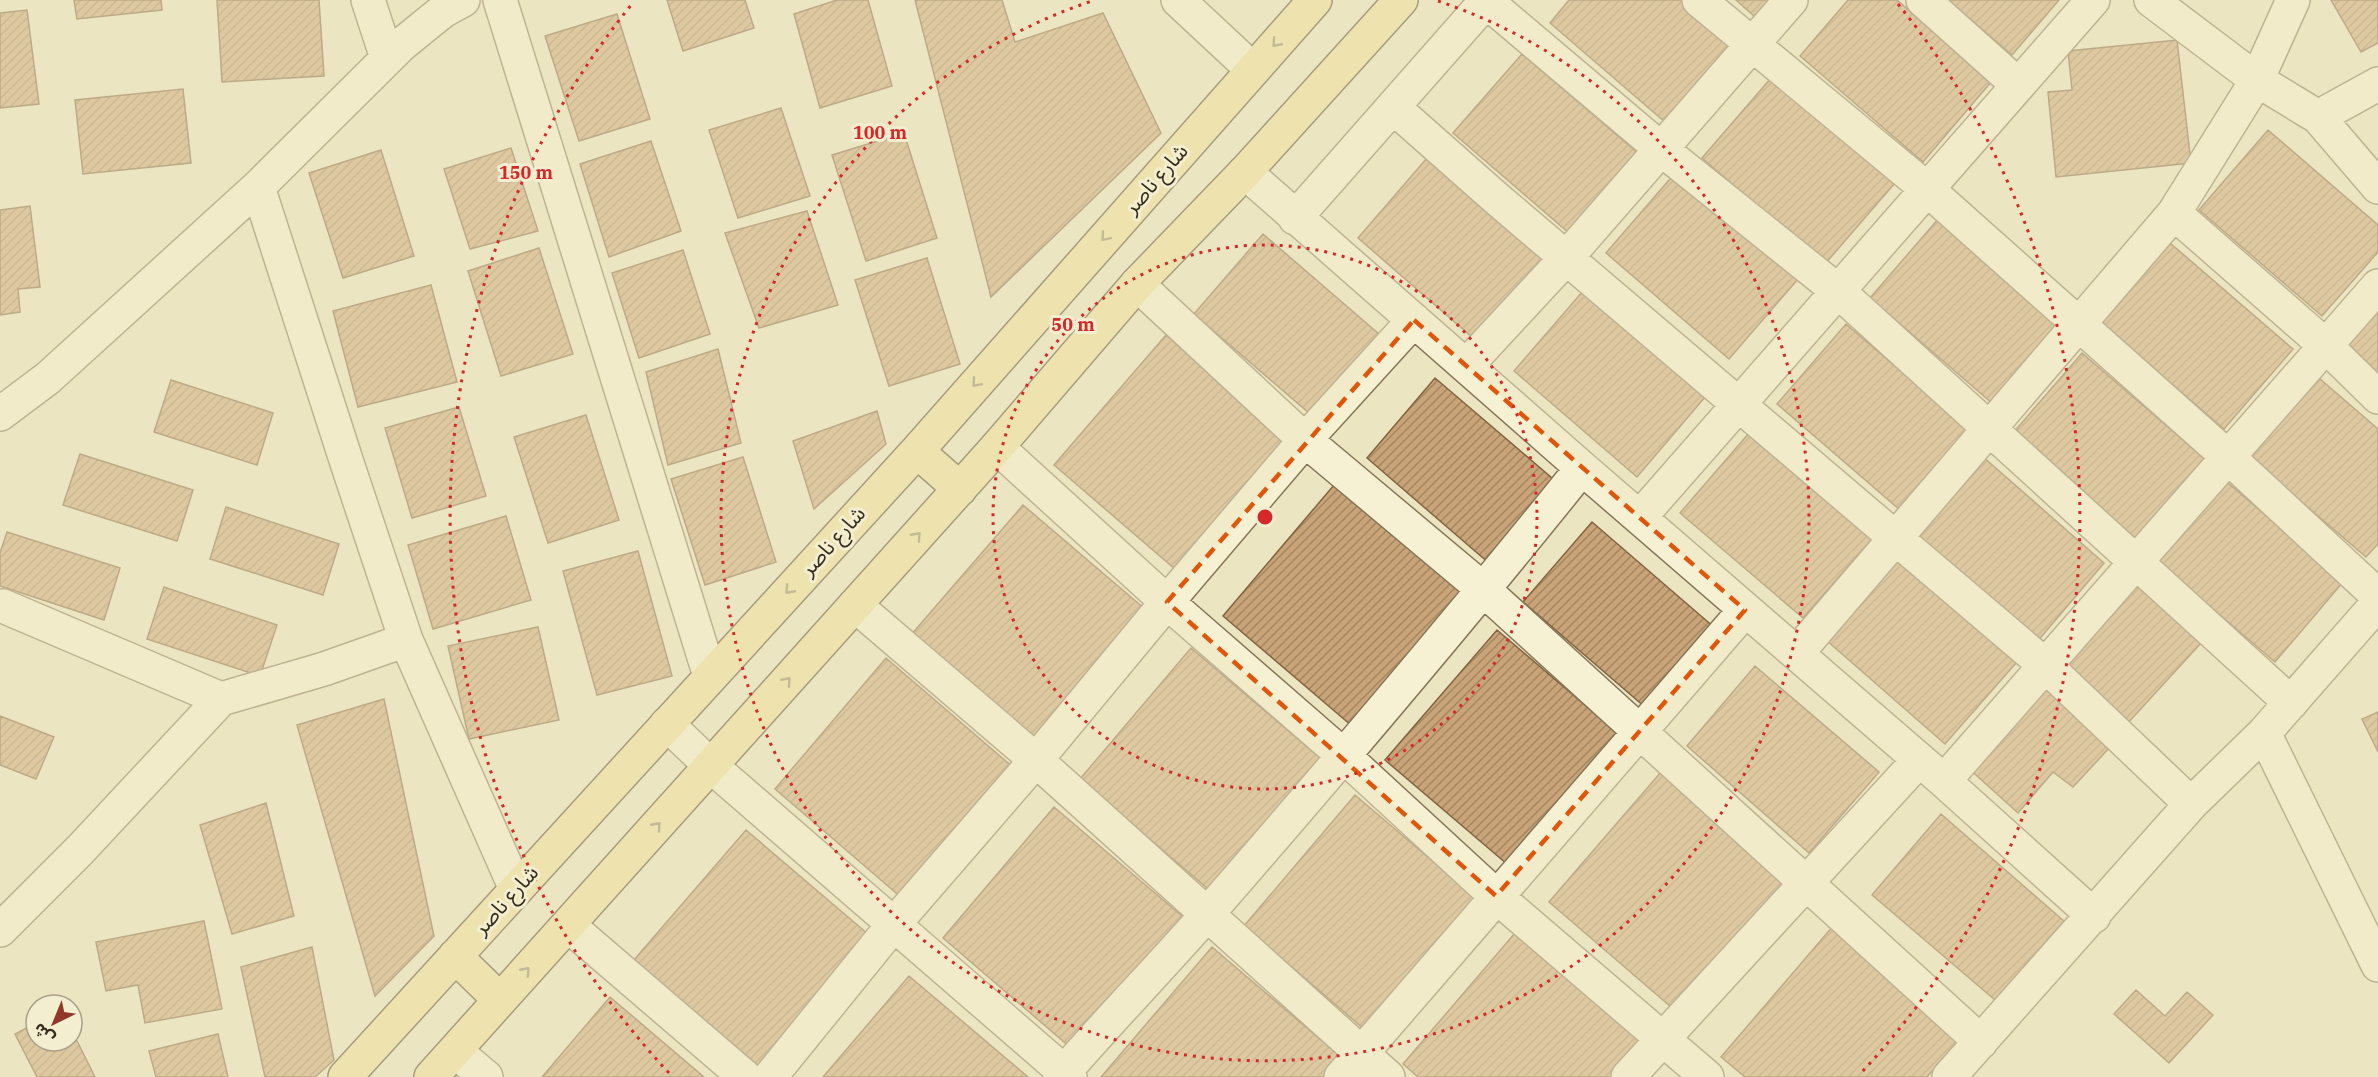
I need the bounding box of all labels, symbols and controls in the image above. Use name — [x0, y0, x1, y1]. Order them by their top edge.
one-way arrow — [1272, 37, 1283, 47]
text: 100 m — [853, 121, 908, 144]
street label: شارع ناصر — [1116, 137, 1195, 222]
text: 150 m — [499, 161, 554, 184]
one-way arrow — [1101, 230, 1112, 241]
text: 50 m — [1051, 313, 1095, 336]
one-way arrow — [972, 376, 983, 387]
street label: شارع ناصر — [793, 499, 873, 583]
centre of rings — [1255, 507, 1275, 527]
one-way arrow — [910, 532, 921, 543]
one-way arrow — [785, 583, 796, 594]
one-way arrow — [780, 677, 791, 688]
one-way arrow — [650, 823, 661, 833]
street label: شارع ناصر — [466, 858, 546, 942]
one-way arrow — [519, 968, 530, 978]
north arrow — [24, 993, 84, 1053]
text: ش — [29, 1019, 59, 1049]

